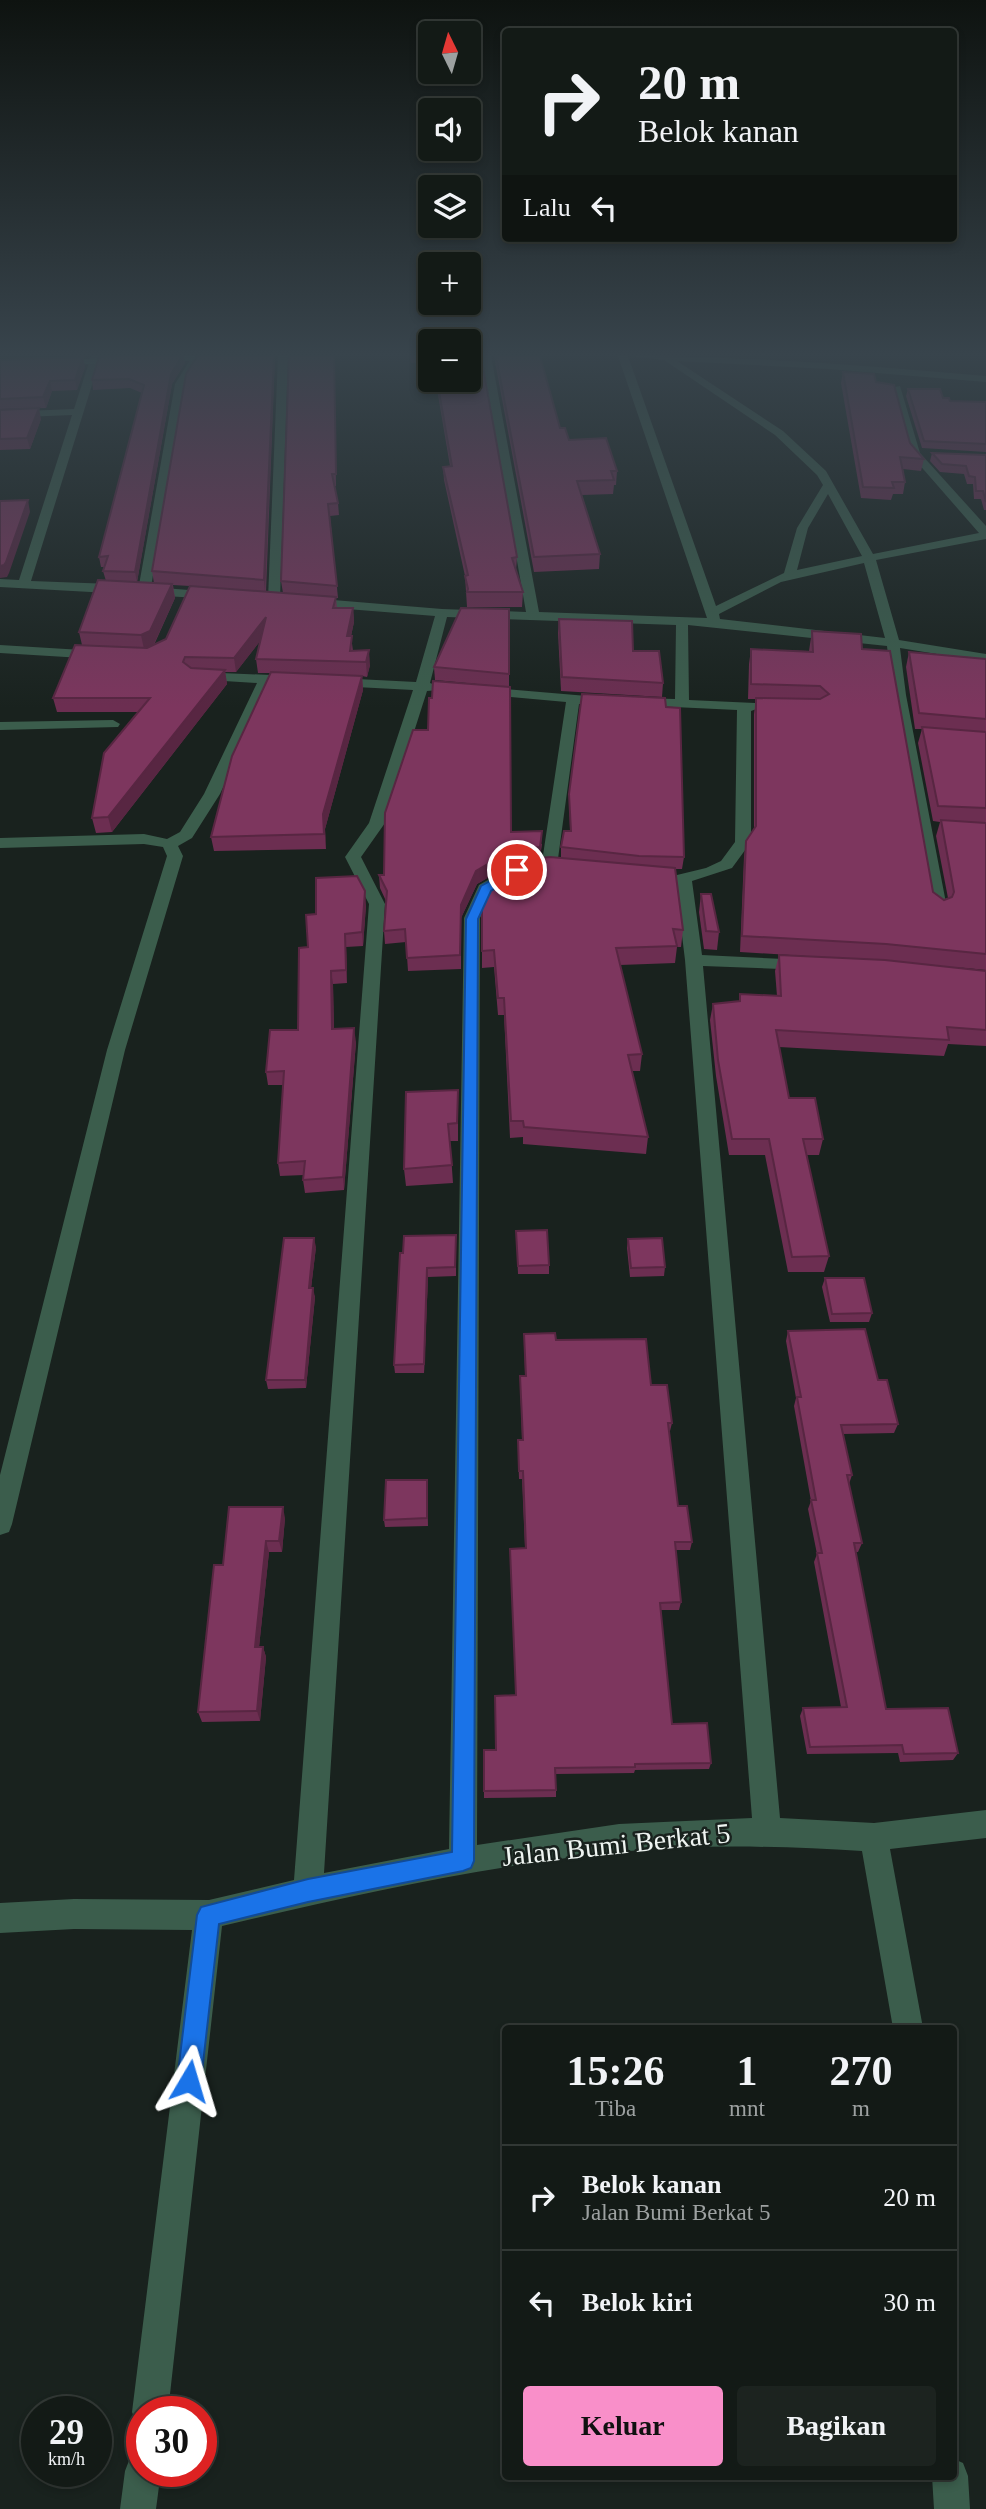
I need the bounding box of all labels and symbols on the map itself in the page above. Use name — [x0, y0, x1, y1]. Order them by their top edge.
north arrow — [418, 21, 481, 84]
pin — [487, 840, 547, 900]
street label: Jalan Bumi Berkat 5 — [500, 1817, 732, 1872]
position arrow — [152, 2044, 226, 2118]
speed limit sign: 30 — [126, 2396, 217, 2487]

